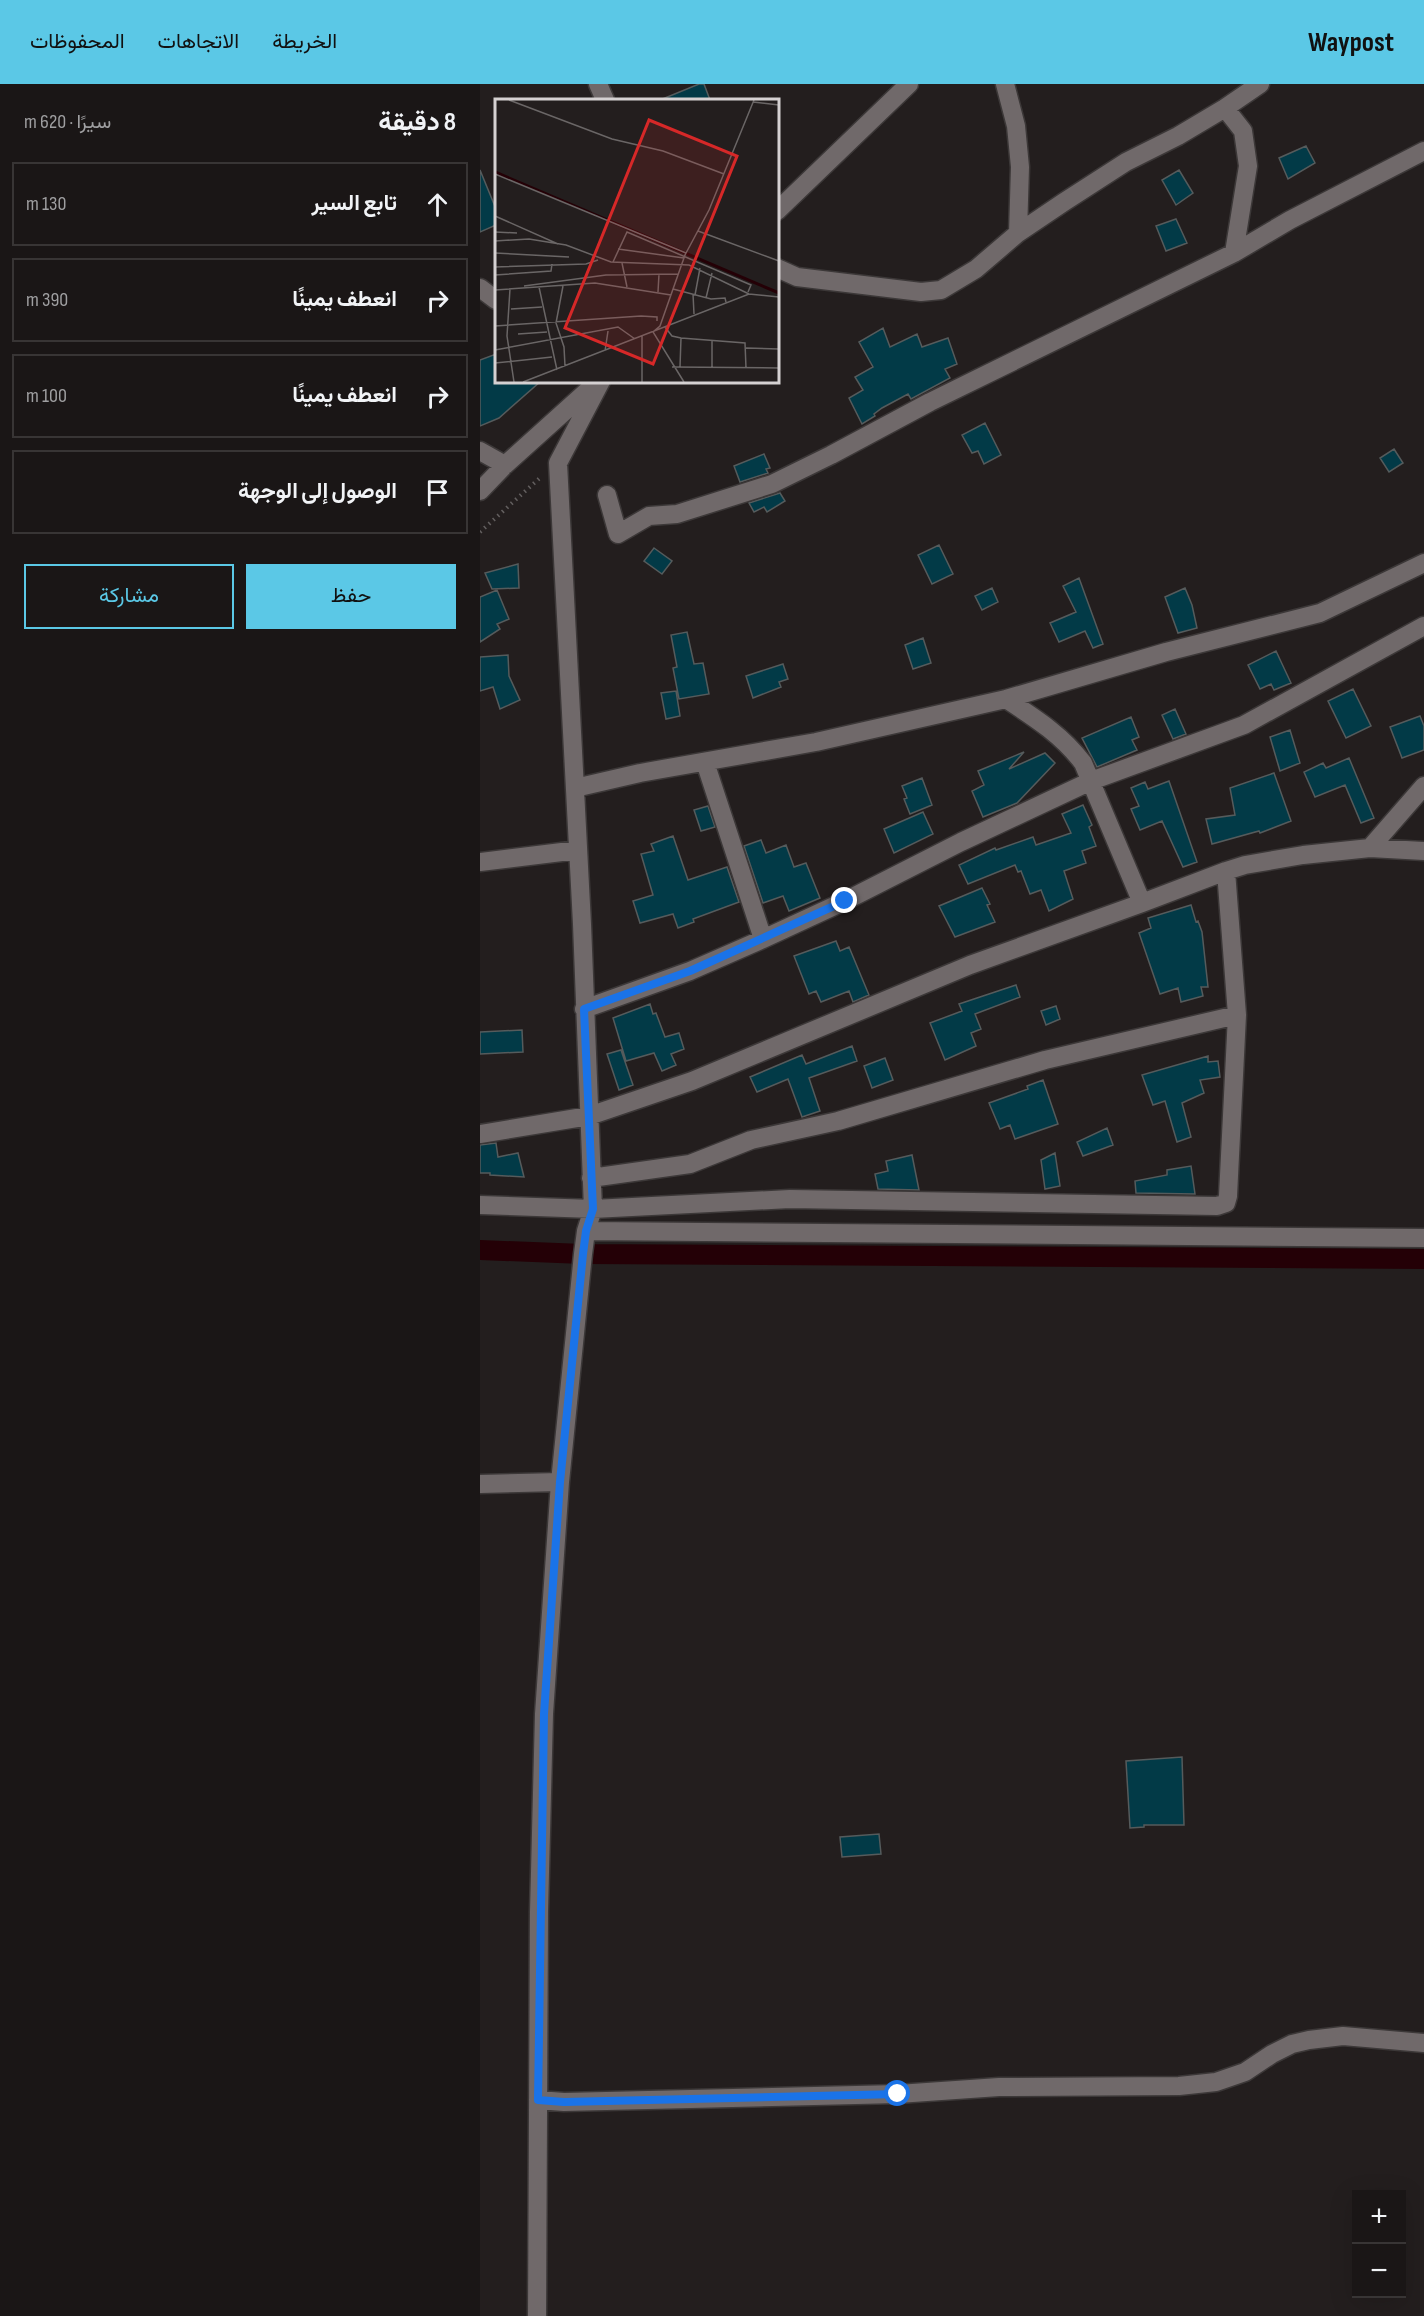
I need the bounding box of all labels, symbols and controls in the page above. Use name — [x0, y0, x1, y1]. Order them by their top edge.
text: Waypost — [1308, 26, 1394, 59]
text: المحفوظات — [30, 29, 125, 54]
text: الاتجاهات — [158, 29, 239, 54]
text: الخريطة — [272, 29, 337, 54]
inset map — [495, 99, 778, 382]
text: 8 دقيقة — [378, 107, 456, 138]
text: سيرًا · 620 m — [24, 110, 111, 134]
icon: ahead — [421, 188, 454, 221]
text: تابع السير — [312, 190, 397, 217]
text: 130 m — [26, 192, 66, 216]
icon: right — [421, 284, 454, 317]
text: انعطف يمينًا — [292, 286, 397, 313]
text: 390 m — [26, 288, 68, 312]
icon: right — [421, 380, 454, 413]
text: انعطف يمينًا — [292, 382, 397, 409]
text: 100 m — [26, 384, 67, 408]
icon: arrive — [421, 476, 454, 509]
text: الوصول إلى الوجهة — [238, 478, 397, 505]
button: مشاركة — [24, 564, 234, 629]
button: حفظ — [246, 564, 456, 629]
route end — [831, 887, 857, 913]
route start — [884, 2080, 910, 2106]
map controls — [1352, 2190, 1406, 2298]
button: + — [1352, 2190, 1406, 2244]
button: − — [1352, 2244, 1406, 2298]

